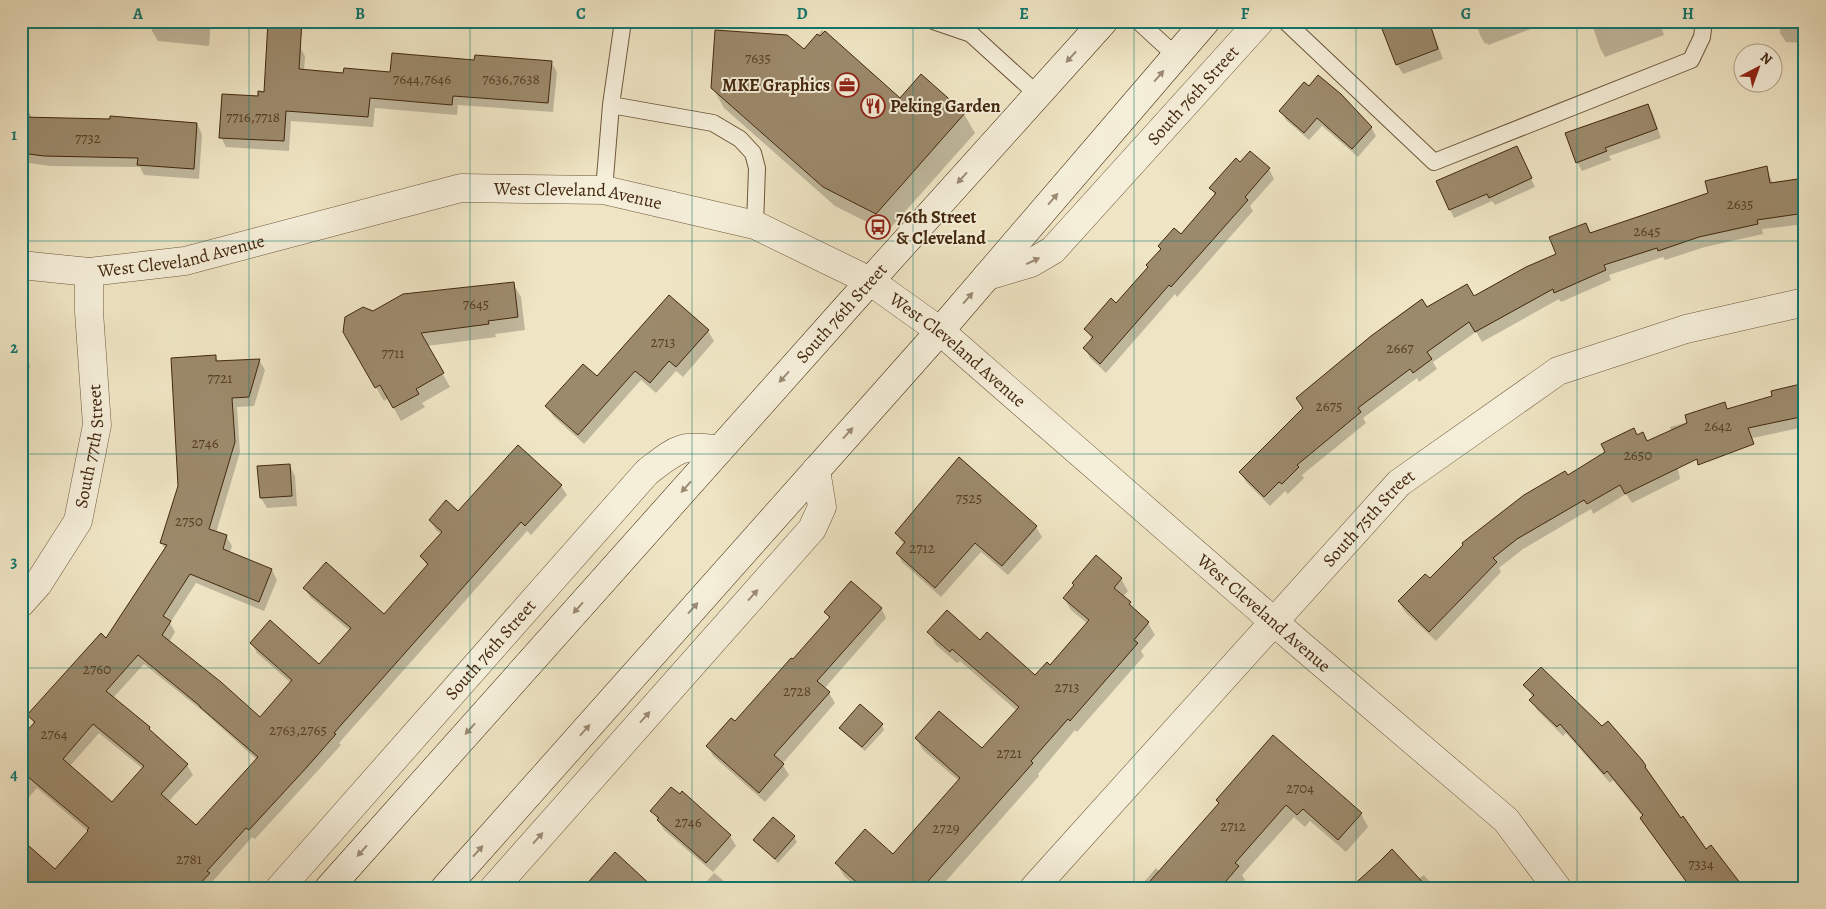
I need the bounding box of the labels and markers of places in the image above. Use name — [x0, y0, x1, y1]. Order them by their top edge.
office icon: MKE Graphics — [834, 72, 860, 98]
place label: MKE Graphics — [722, 73, 830, 97]
restaurant icon: Peking Garden — [860, 93, 886, 119]
place label: Peking Garden — [890, 94, 1001, 118]
place label: 76th Street & Cleveland — [896, 205, 986, 250]
bus stop icon: 76th Street & Cleveland — [865, 214, 891, 240]

